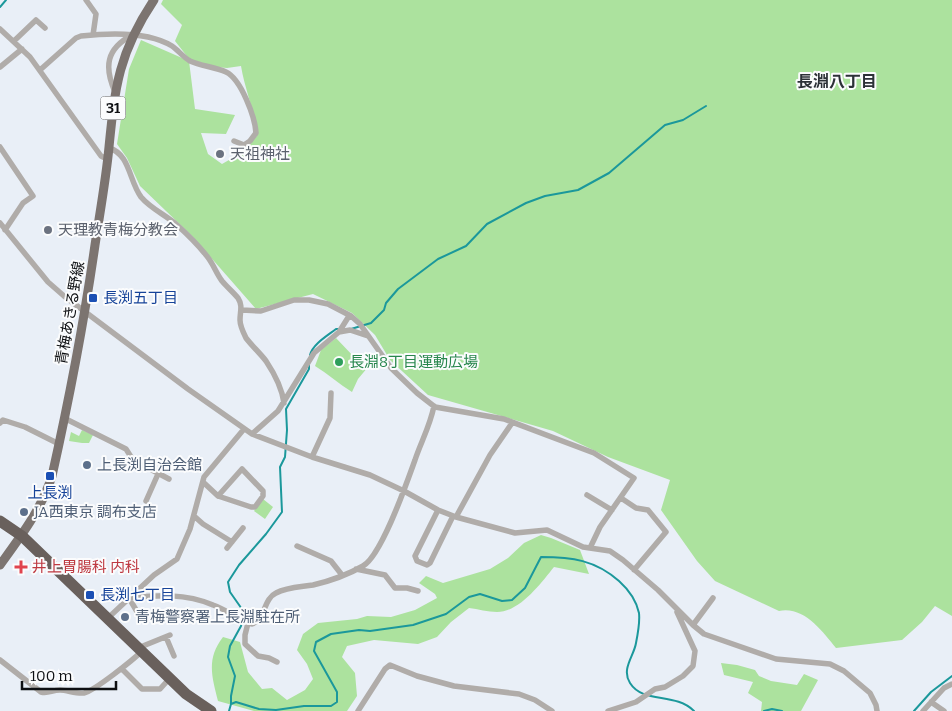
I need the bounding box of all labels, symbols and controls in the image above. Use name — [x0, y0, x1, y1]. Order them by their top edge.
district label: 長淵八丁目 — [797, 72, 877, 91]
road number: 31 — [100, 96, 126, 120]
place label: 天祖神社 — [230, 145, 290, 163]
marker: 天祖神社 — [214, 148, 226, 160]
place label: 天理教青梅分教会 — [58, 221, 178, 239]
marker: 天理教青梅分教会 — [42, 224, 54, 236]
street label: 青梅あきる野線 — [52, 260, 88, 366]
place label: 長渕五丁目 — [103, 289, 178, 307]
marker: 長渕五丁目 — [87, 292, 99, 304]
place label: 長淵8丁目運動広場 — [349, 353, 478, 371]
marker: 長淵8丁目運動広場 — [333, 356, 345, 368]
place label: 上長渕自治会館 — [97, 456, 202, 474]
marker: 上長渕自治会館 — [81, 459, 93, 471]
marker: 上長渕 — [44, 470, 56, 482]
place label: 上長渕 — [27, 484, 73, 502]
place label: JA西東京 調布支店 — [33, 503, 157, 521]
marker: JA西東京 調布支店 — [18, 506, 30, 518]
place label: 井上胃腸科 内科 — [32, 558, 140, 576]
marker: 井上胃腸科 内科 — [14, 560, 28, 574]
place label: 長渕七丁目 — [100, 586, 175, 604]
marker: 長渕七丁目 — [84, 589, 96, 601]
place label: 青梅警察署上長淵駐在所 — [135, 608, 300, 626]
marker: 青梅警察署上長淵駐在所 — [119, 611, 131, 623]
scale bar — [22, 658, 116, 690]
text: 100 m — [30, 667, 73, 685]

